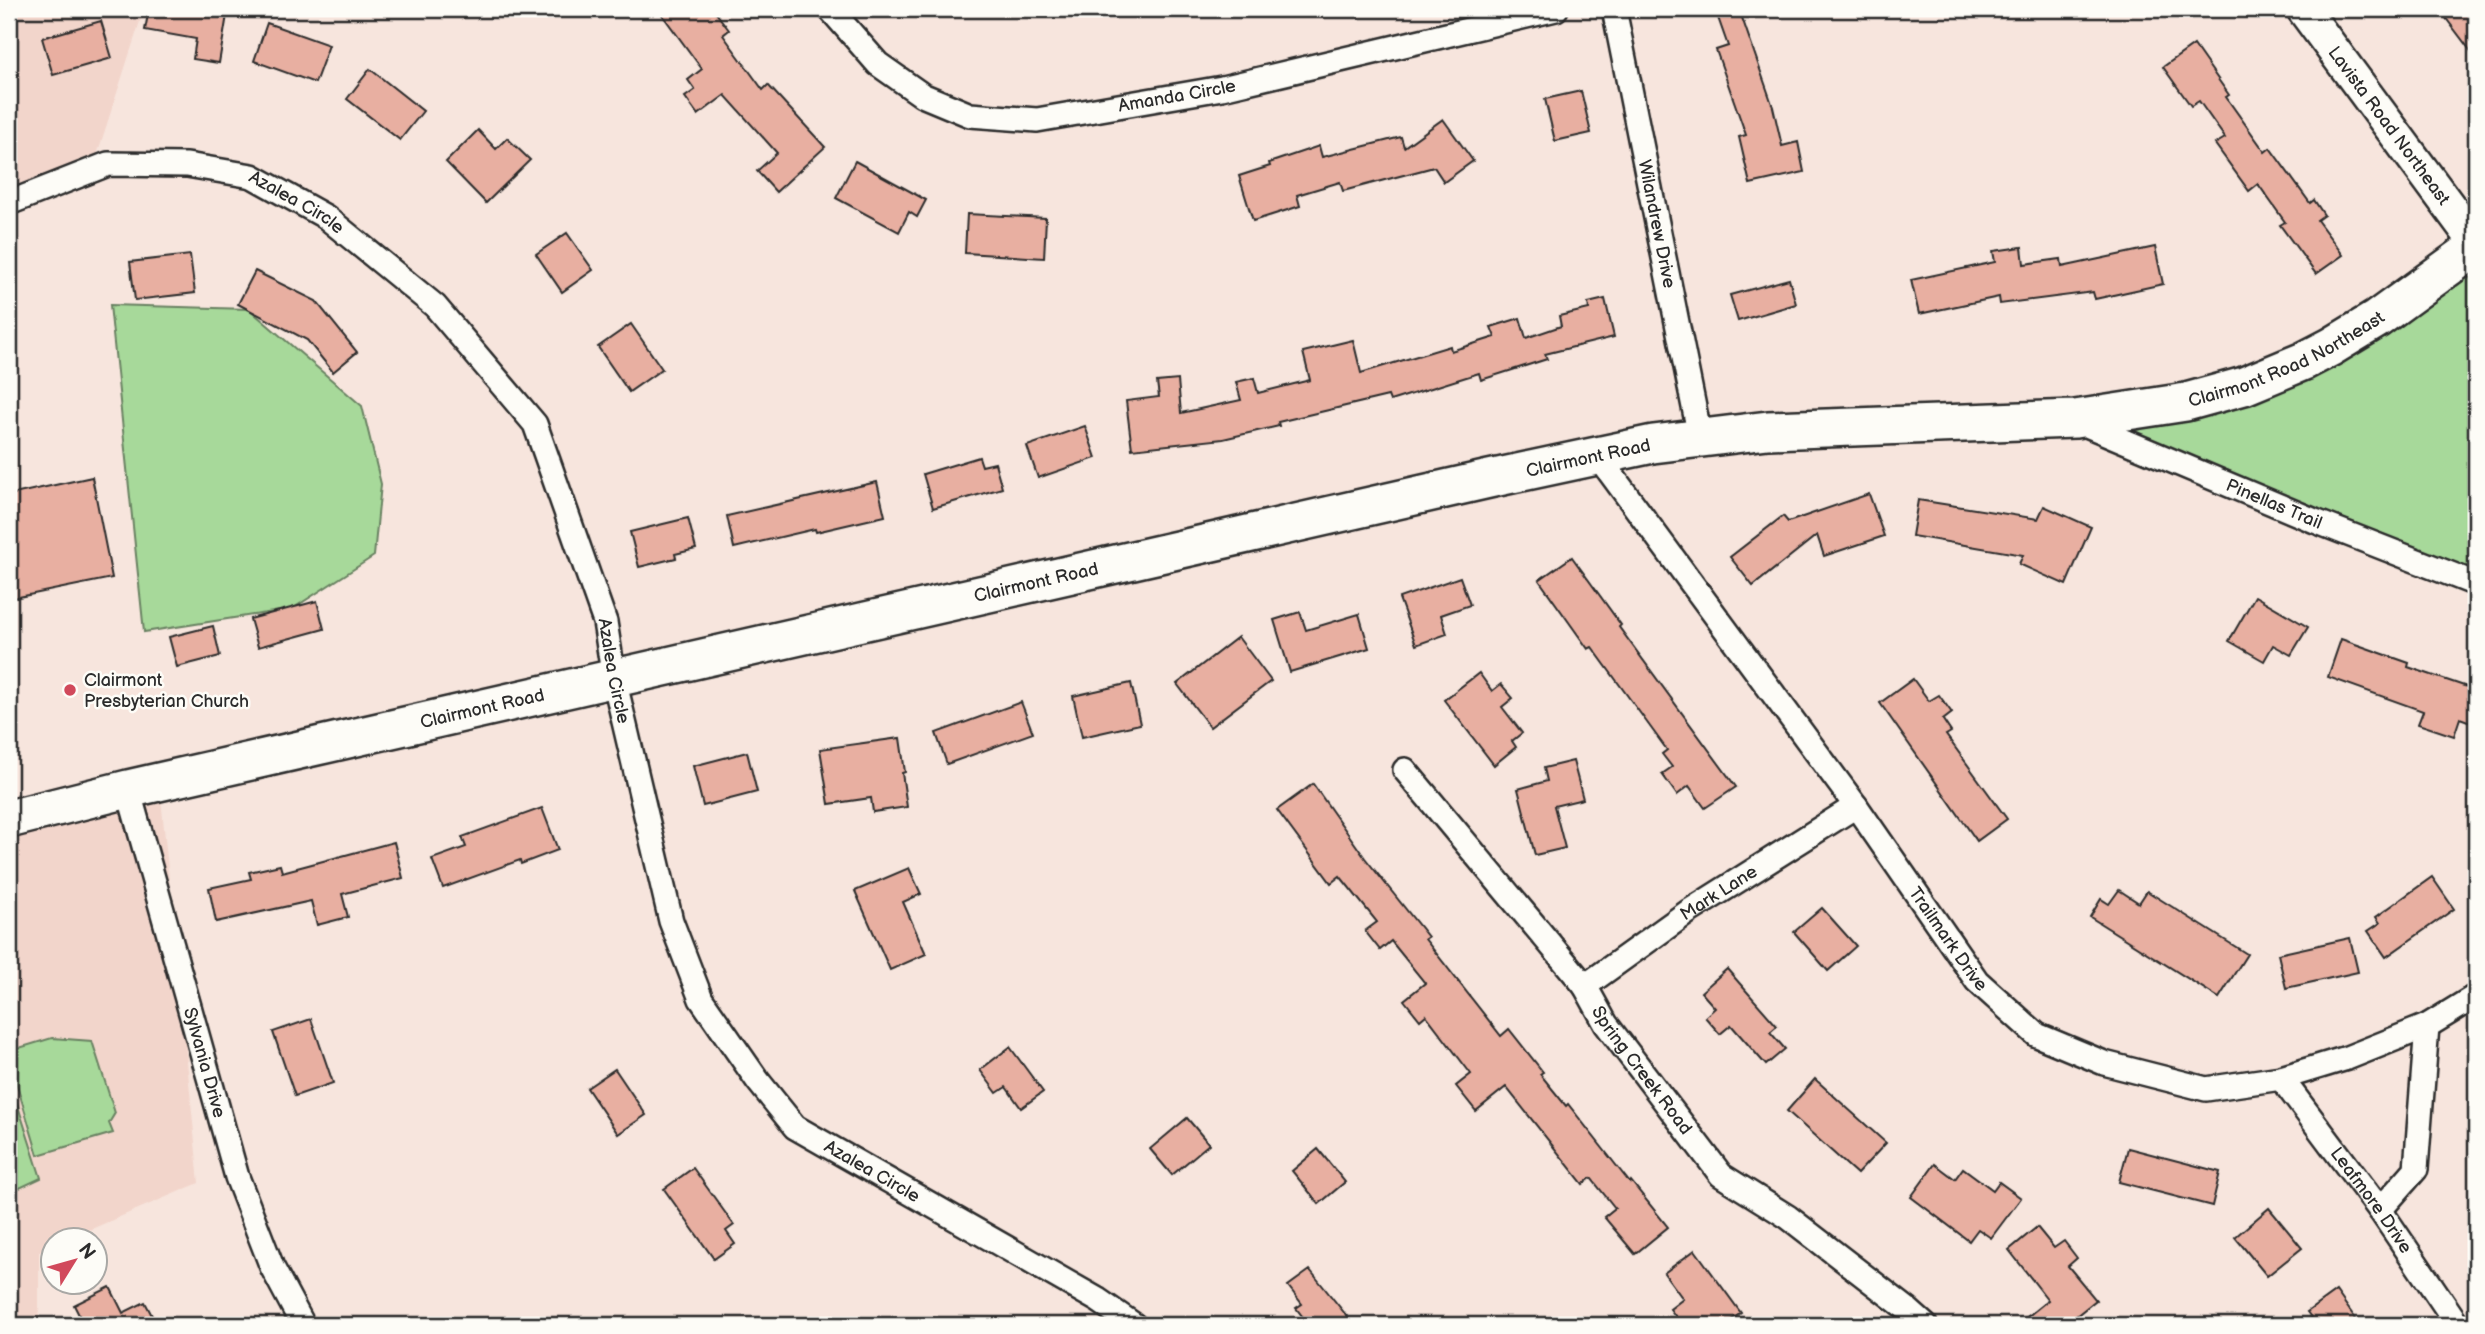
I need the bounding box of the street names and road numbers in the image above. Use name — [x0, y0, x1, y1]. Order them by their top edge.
street label: Lavista Road Northeast — [2324, 42, 2455, 209]
street label: Amanda Circle — [1117, 75, 1238, 116]
street label: Wilandrew Drive — [1634, 158, 1680, 290]
street label: Azalea Circle — [245, 166, 349, 238]
street label: Clairmont Road Northeast — [2186, 306, 2389, 411]
street label: Clairmont Road — [1524, 434, 1652, 481]
street label: Pinellas Trail — [2223, 474, 2325, 533]
street label: Clairmont Road — [972, 558, 1100, 607]
street label: Azalea Circle — [594, 617, 635, 726]
street label: Clairmont Road — [418, 684, 546, 733]
street label: Mark Lane — [1676, 860, 1761, 925]
street label: Trailmark Drive — [1905, 883, 1992, 996]
street label: Spring Creek Road — [1588, 1002, 1697, 1139]
street label: Sylvania Drive — [179, 1005, 230, 1120]
street label: Azalea Circle — [821, 1136, 924, 1207]
street label: Leafmore Drive — [2326, 1143, 2417, 1257]

